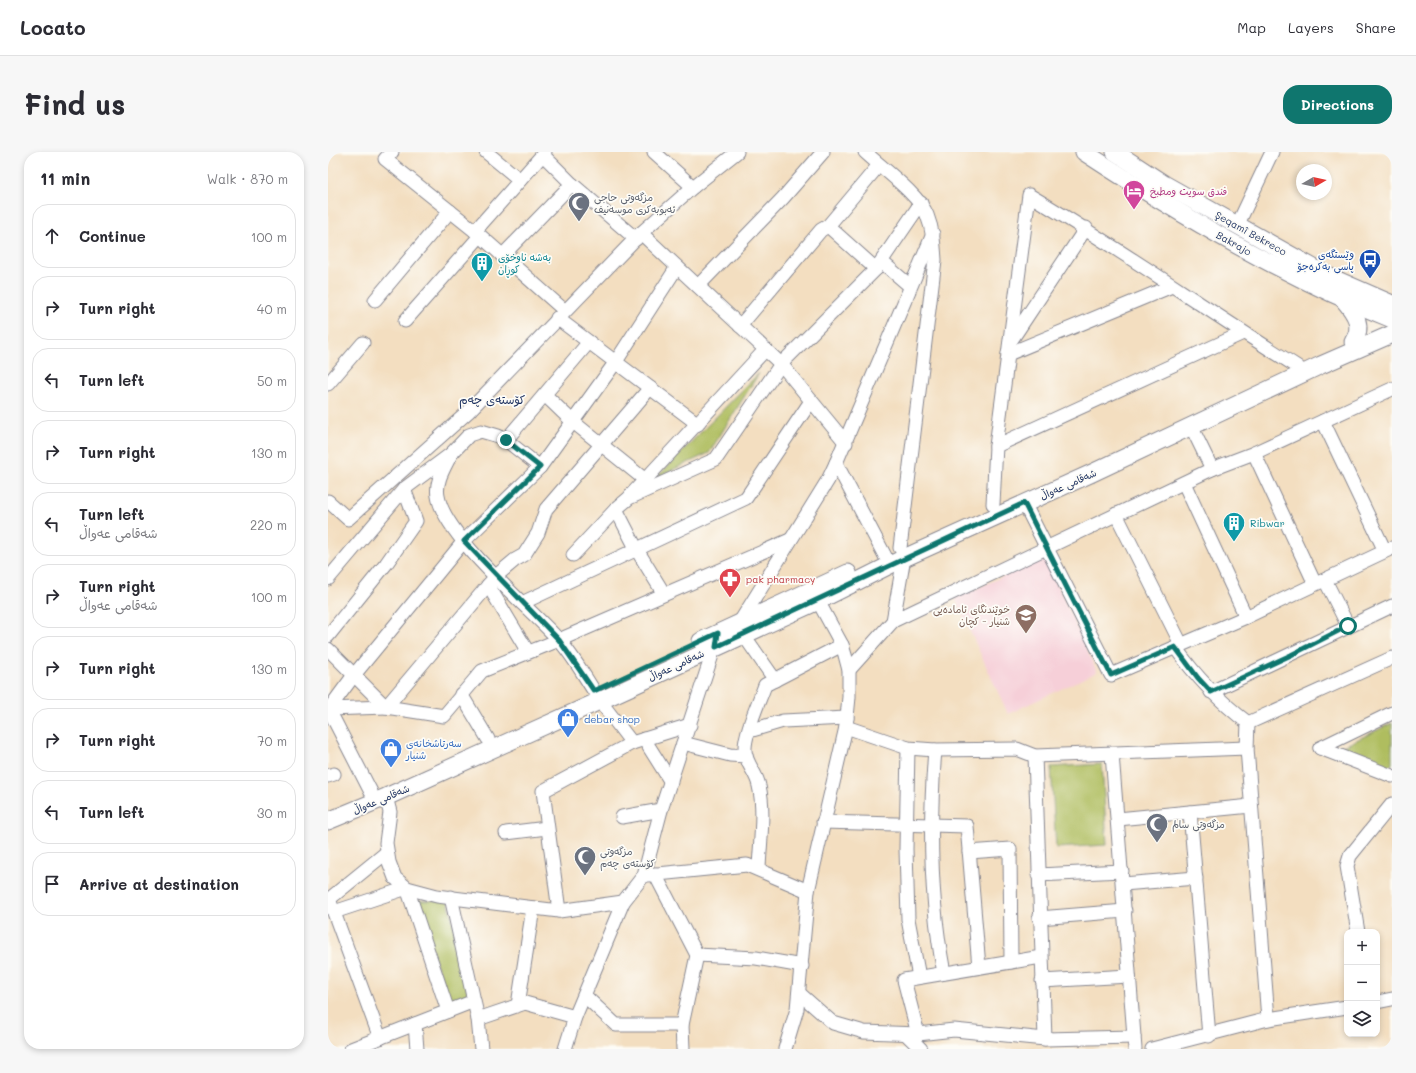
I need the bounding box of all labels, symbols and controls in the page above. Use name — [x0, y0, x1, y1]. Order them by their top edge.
text: Locato — [20, 15, 86, 40]
text: Map — [1237, 18, 1266, 37]
text: Layers — [1288, 18, 1334, 37]
text: Share — [1356, 18, 1396, 37]
button: Directions — [1283, 85, 1392, 124]
text: Find us — [24, 86, 125, 122]
north arrow — [1296, 164, 1332, 200]
text: 11 min — [40, 167, 90, 189]
text: Walk · 870 m — [207, 170, 288, 187]
hotel icon: فندق سويت ومطبخ — [1121, 178, 1147, 211]
place label: فندق سويت ومطبخ — [1150, 184, 1227, 199]
mosque icon: مزگەوتی حاجی ئەبوبەکری موسەنیف — [566, 190, 592, 223]
place label: مزگەوتی حاجی ئەبوبەکری موسەنیف — [594, 190, 676, 216]
street label: Şeqamî Bekreco — [1213, 208, 1289, 258]
icon: ahead — [41, 225, 63, 247]
text: Continue — [79, 226, 146, 246]
text: 100 m — [251, 228, 287, 245]
street label: Bakrajo — [1214, 228, 1254, 258]
place label: وێستگەی پاسی بەکرەجۆ — [1296, 247, 1354, 274]
bus stop icon: وێستگەی پاسی بەکرەجۆ — [1357, 247, 1383, 280]
building icon: بەشە ناوخۆی کوڕان — [469, 250, 495, 283]
place label: بەشە ناوخۆی کوڕان — [498, 250, 551, 278]
icon: right — [41, 297, 63, 319]
text: Turn right — [79, 298, 156, 318]
text: 40 m — [257, 300, 287, 317]
icon: left — [41, 369, 63, 391]
text: Turn left — [79, 370, 144, 390]
text: 50 m — [257, 372, 287, 389]
district label: کۆستەی چەم — [459, 391, 525, 409]
route end — [497, 431, 515, 449]
icon: right — [41, 441, 63, 463]
text: Turn right — [79, 442, 156, 462]
text: 130 m — [251, 444, 287, 461]
street label: شەقامی عەواڵ — [1038, 465, 1099, 504]
text: Turn left — [79, 504, 144, 524]
building icon: Ribwar — [1221, 510, 1247, 543]
icon: left — [41, 513, 63, 535]
text: 220 m — [250, 516, 287, 533]
place label: Ribwar — [1250, 516, 1285, 530]
text: شەقامی عەواڵ — [79, 524, 158, 541]
pharmacy icon: pak pharmacy — [717, 566, 743, 599]
place label: pak pharmacy — [746, 572, 815, 586]
text: Turn right — [79, 576, 156, 596]
icon: right — [41, 585, 63, 607]
text: 100 m — [251, 588, 287, 605]
text: شەقامی عەواڵ — [79, 596, 158, 613]
place label: خوێندنگای ئامادەیی شنیار - کچان — [933, 602, 1010, 628]
school or university icon: خوێندنگای ئامادەیی شنیار - کچان — [1013, 602, 1039, 635]
route start — [1339, 617, 1357, 635]
street label: شەقامی عەواڵ — [646, 646, 707, 685]
icon: right — [41, 657, 63, 679]
text: Turn right — [79, 658, 156, 678]
text: 130 m — [251, 660, 287, 677]
shop icon: debar shop — [555, 706, 581, 739]
place label: debar shop — [584, 712, 640, 726]
icon: right — [41, 729, 63, 751]
text: Turn right — [79, 730, 156, 750]
text: 70 m — [257, 732, 287, 749]
shop icon: سەرتاشخانەی شنیار — [378, 736, 404, 769]
place label: سەرتاشخانەی شنیار — [405, 736, 462, 762]
street label: شەقامی عەواڵ — [350, 781, 412, 818]
icon: left — [41, 801, 63, 823]
text: Turn left — [79, 802, 144, 822]
text: 30 m — [257, 804, 287, 821]
mosque icon: مزگەوتی سالم — [1144, 811, 1170, 844]
place label: مزگەوتی سالم — [1172, 817, 1225, 832]
mosque icon: مزگه‌وتی کۆستەی چەم — [572, 844, 598, 877]
place label: مزگه‌وتی کۆستەی چەم — [600, 844, 655, 871]
icon: arrive — [41, 873, 63, 895]
text: Arrive at destination — [79, 874, 239, 894]
map controls — [1344, 929, 1380, 1037]
button: + — [1344, 929, 1380, 965]
button: − — [1344, 965, 1380, 1001]
button: layers — [1344, 1001, 1380, 1037]

